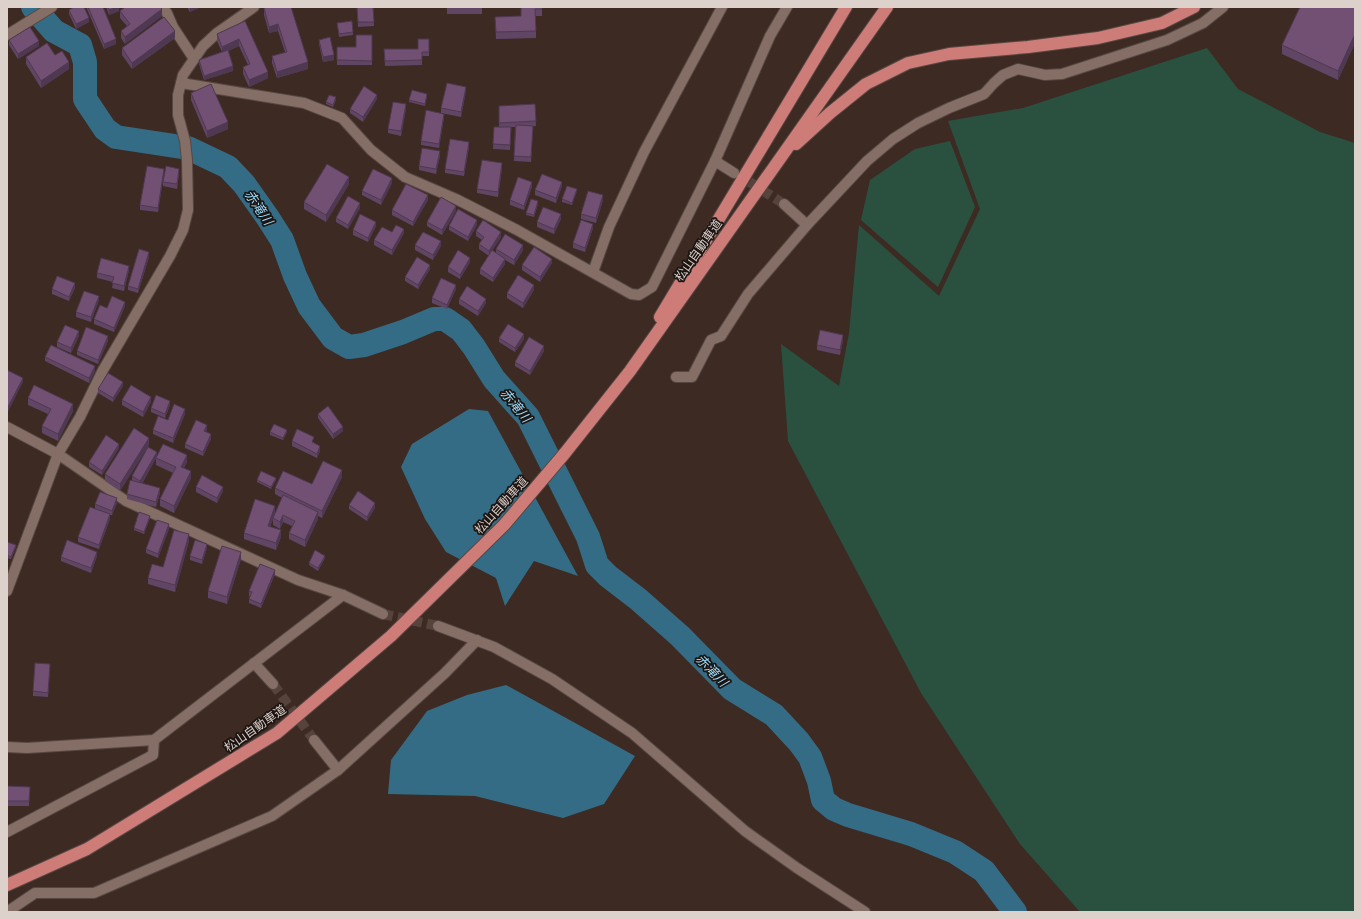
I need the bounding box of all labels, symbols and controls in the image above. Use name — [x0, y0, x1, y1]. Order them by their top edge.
water label: 赤滝川 — [241, 186, 278, 229]
street label: 松山自動車道 — [671, 216, 725, 284]
water label: 赤滝川 — [498, 385, 536, 427]
street label: 松山自動車道 — [471, 473, 531, 537]
water label: 赤滝川 — [693, 650, 733, 691]
street label: 松山自動車道 — [221, 701, 289, 755]

